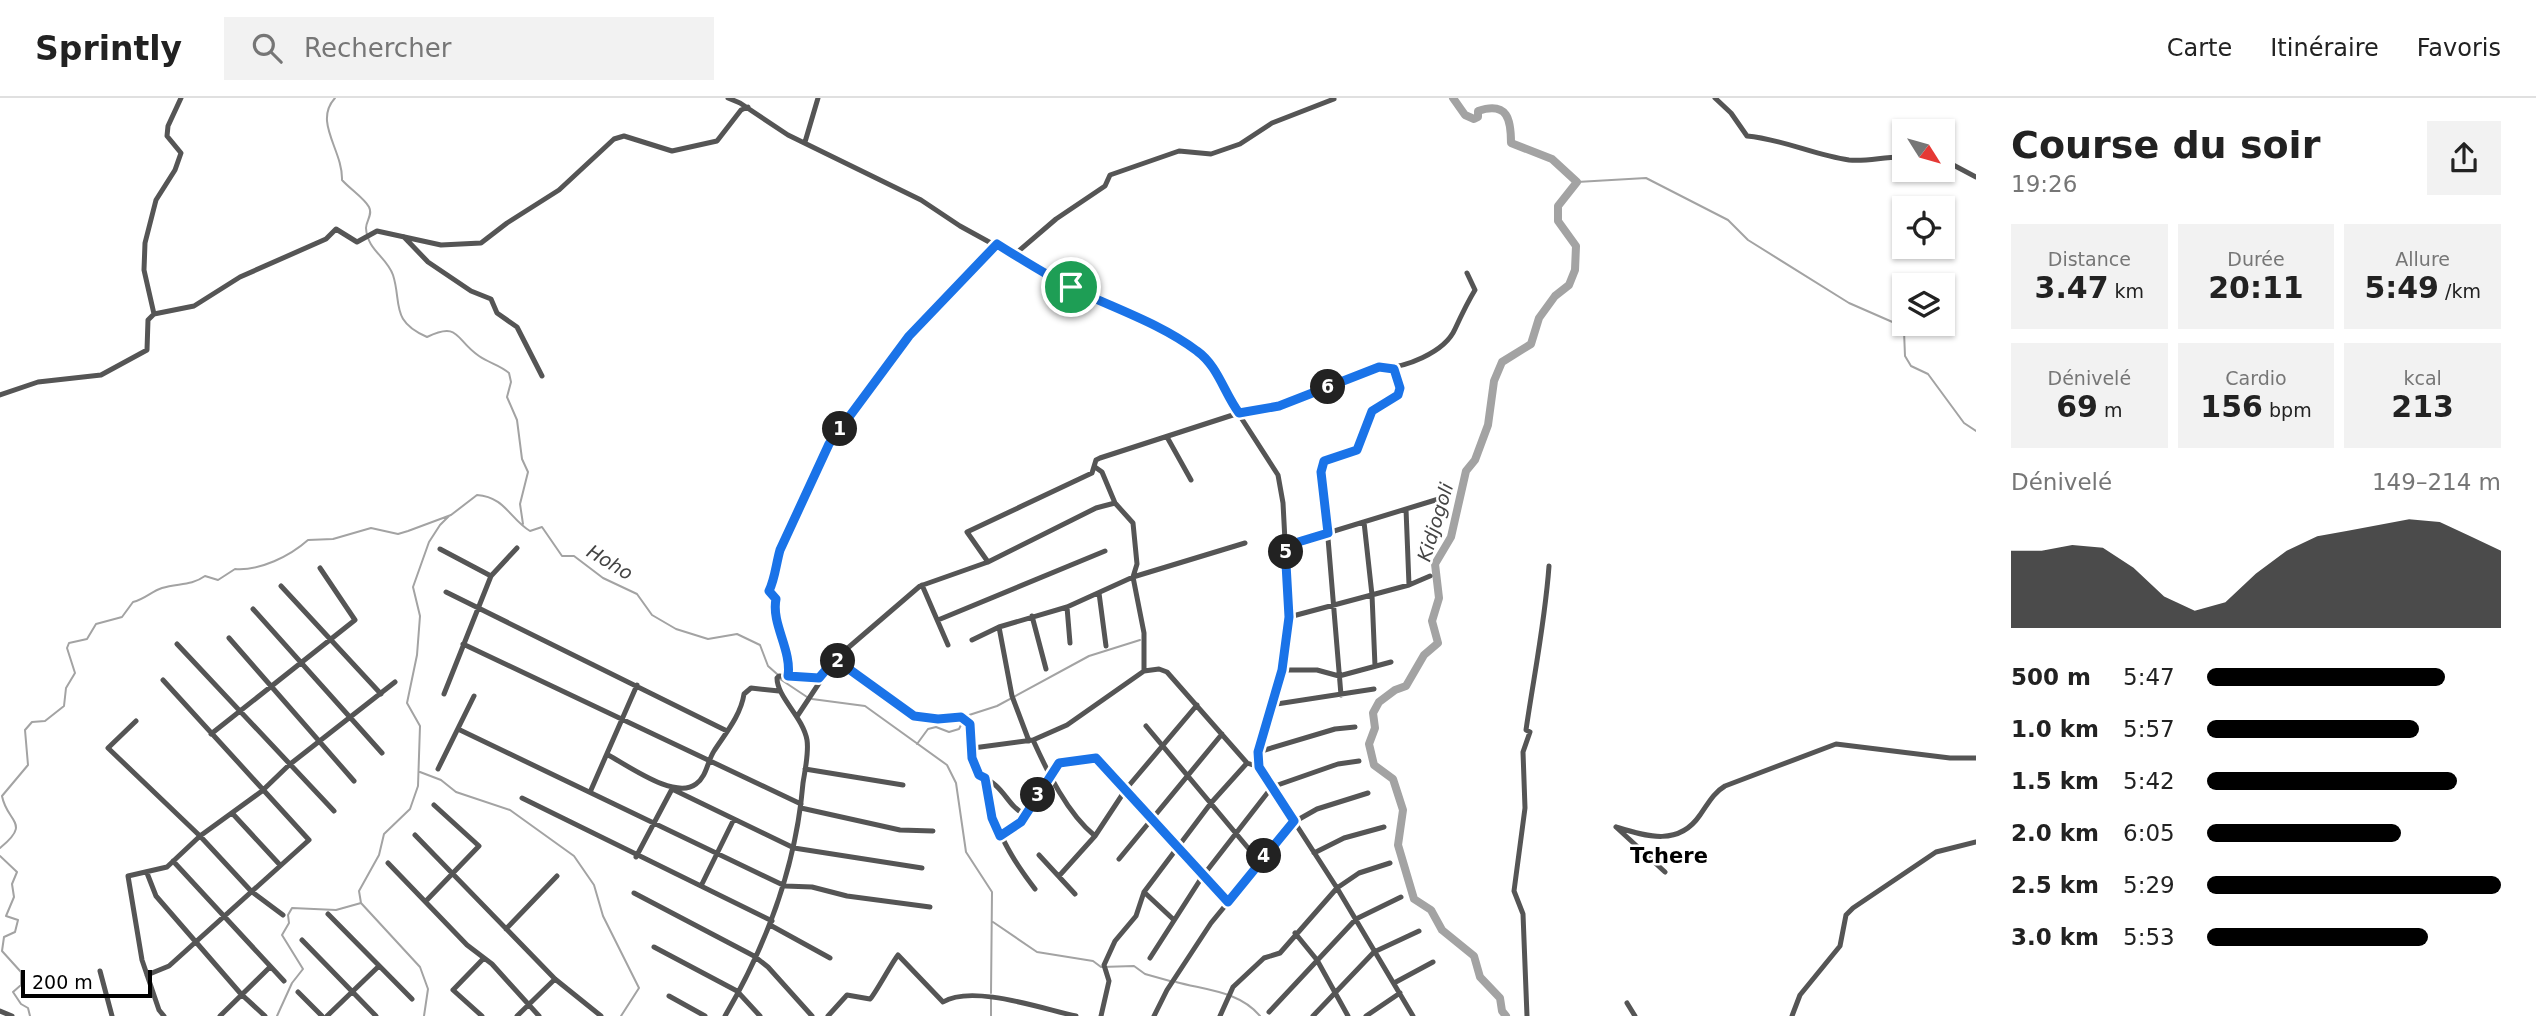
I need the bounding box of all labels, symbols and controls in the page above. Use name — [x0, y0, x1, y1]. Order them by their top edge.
search box — [224, 17, 714, 80]
text: Sprintly — [35, 29, 182, 68]
icon: search — [248, 29, 286, 67]
text: Rechercher — [304, 33, 451, 63]
text: Carte — [2167, 34, 2232, 62]
text: Itinéraire — [2270, 34, 2379, 62]
text: Favoris — [2417, 34, 2501, 62]
north arrow — [1892, 119, 1955, 182]
map controls — [1892, 119, 1955, 336]
button: share — [2427, 121, 2501, 195]
text: Course du soir — [2011, 123, 2320, 167]
text: 19:26 — [2011, 171, 2077, 197]
button: locate — [1892, 196, 1955, 259]
text: Distance — [2048, 248, 2131, 270]
text: Durée — [2227, 248, 2285, 270]
text: Allure — [2395, 248, 2450, 270]
pin — [1041, 257, 1101, 317]
icon: arrive — [1052, 268, 1090, 306]
text: 3.47 — [2035, 270, 2109, 305]
text: 20:11 — [2208, 270, 2304, 305]
text: 5:49 — [2364, 270, 2439, 305]
button: layers — [1892, 273, 1955, 336]
text: km — [2109, 280, 2144, 302]
text: /km — [2439, 280, 2481, 302]
text: Dénivelé — [2048, 367, 2131, 389]
text: Cardio — [2225, 367, 2287, 389]
text: kcal — [2403, 367, 2442, 389]
pin: 6 — [1310, 370, 1346, 404]
text: 6 — [1321, 375, 1334, 397]
text: 69 — [2056, 389, 2098, 424]
text: 156 — [2200, 389, 2263, 424]
text: 213 — [2391, 389, 2454, 424]
text: m — [2098, 399, 2122, 421]
text: bpm — [2263, 399, 2312, 421]
pin: 1 — [822, 412, 858, 446]
text: 1 — [833, 417, 846, 439]
text: Dénivelé — [2011, 469, 2112, 495]
text: 149–214 m — [2372, 469, 2501, 495]
water label: Kidjogoli — [1413, 479, 1458, 564]
pin: 5 — [1268, 534, 1304, 570]
water label: Hoho — [583, 540, 637, 584]
text: 5 — [1279, 540, 1292, 562]
pin: 2 — [820, 644, 856, 678]
text: 2 — [831, 649, 844, 671]
text: 500 m — [2011, 664, 2091, 690]
text: 5:47 — [2123, 664, 2175, 690]
text: 1.0 km — [2011, 716, 2099, 742]
text: 5:57 — [2123, 716, 2175, 742]
text: 1.5 km — [2011, 768, 2099, 794]
text: 5:42 — [2123, 768, 2175, 794]
pin: 3 — [1020, 778, 1056, 812]
text: 3 — [1031, 783, 1044, 805]
text: 2.0 km — [2011, 820, 2099, 846]
text: 6:05 — [2123, 820, 2175, 846]
pin: 4 — [1246, 838, 1282, 874]
text: 4 — [1257, 844, 1270, 866]
district label: Tchere — [1630, 844, 1708, 868]
text: 2.5 km — [2011, 872, 2099, 898]
text: 5:29 — [2123, 872, 2175, 898]
text: 3.0 km — [2011, 924, 2099, 950]
text: 5:53 — [2123, 924, 2175, 950]
scale bar — [21, 967, 152, 999]
text: 200 m — [32, 971, 93, 993]

